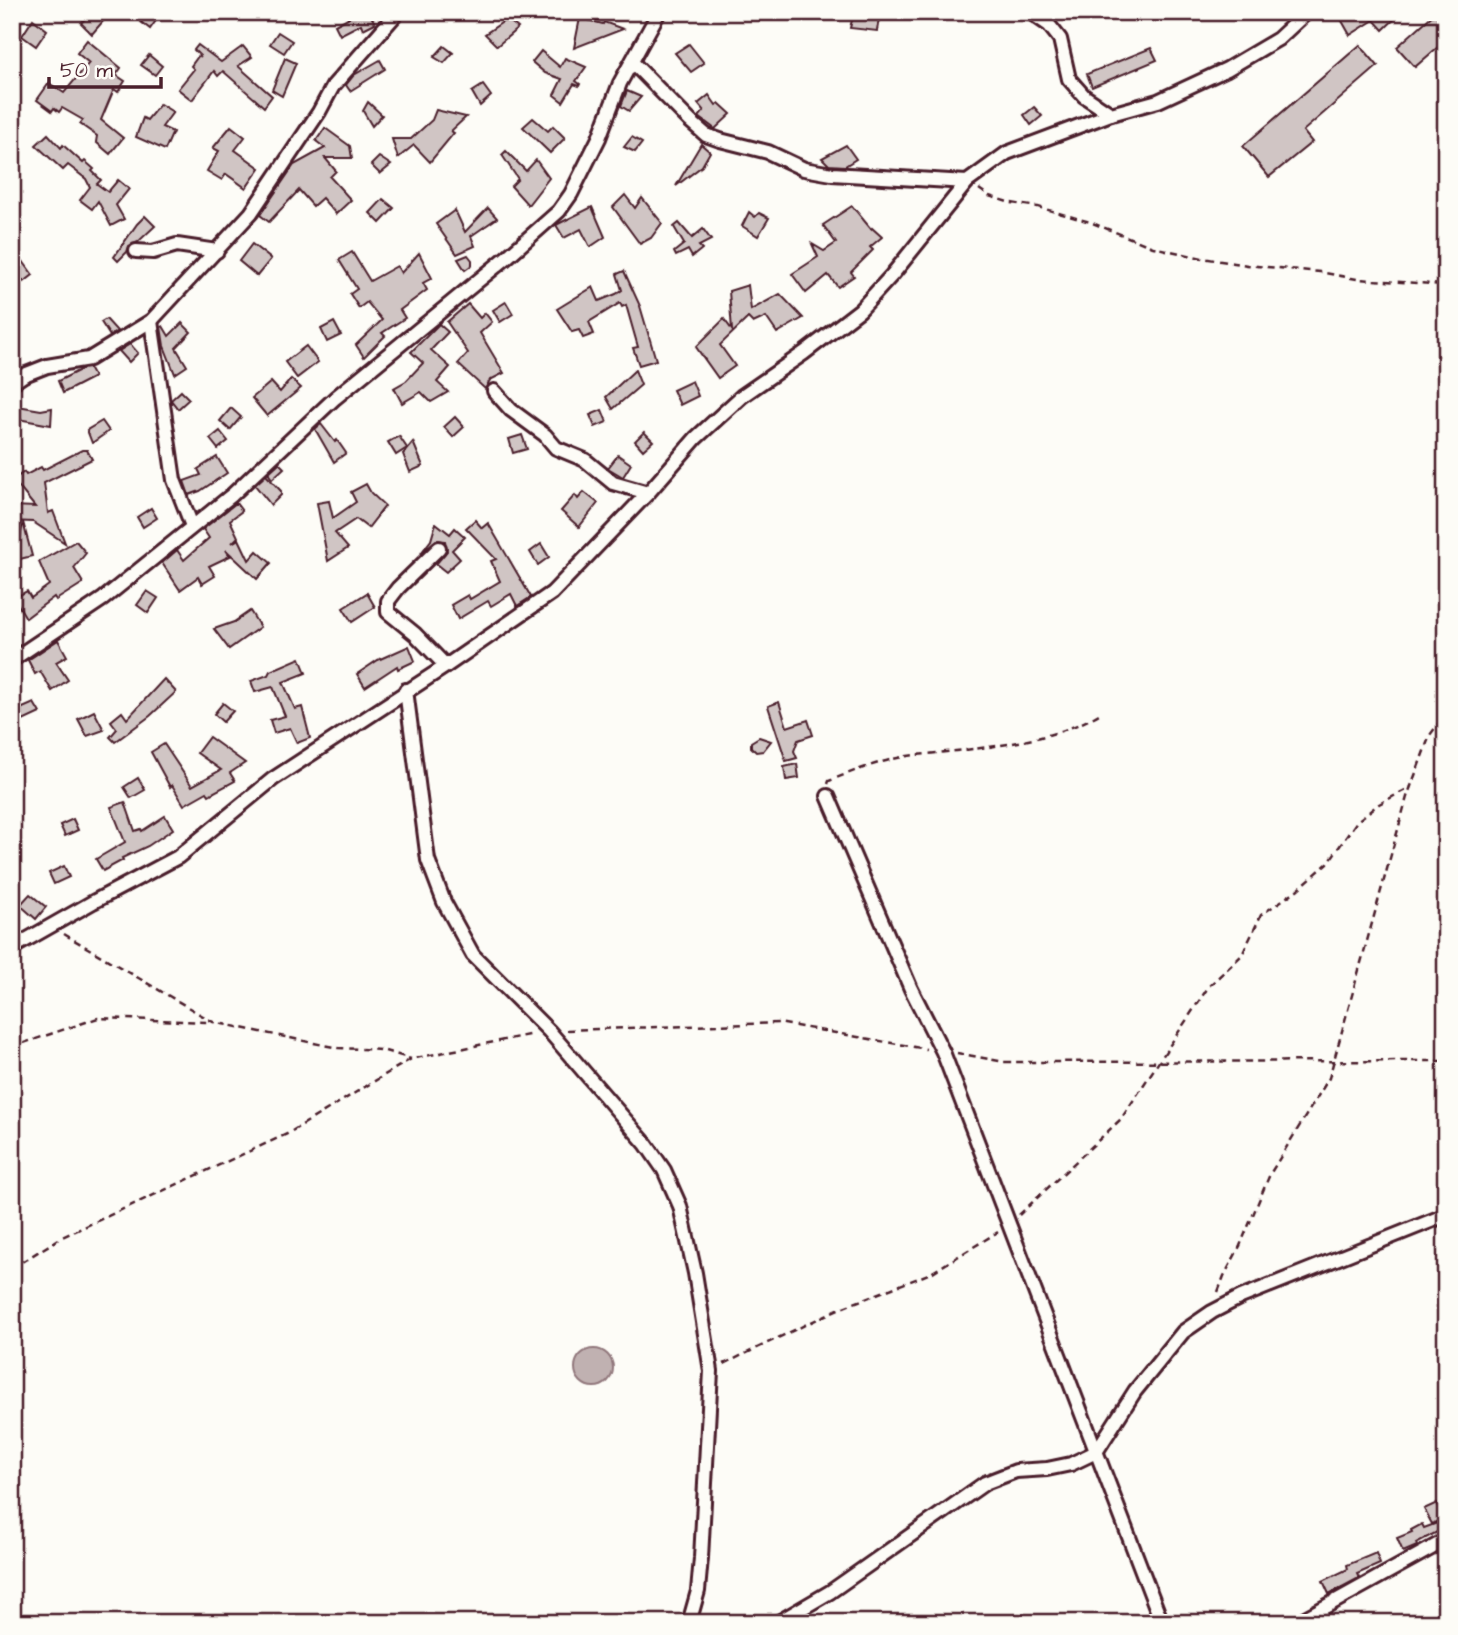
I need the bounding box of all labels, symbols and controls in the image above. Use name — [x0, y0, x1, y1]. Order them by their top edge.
scale bar — [49, 46, 161, 90]
text: 50 m — [60, 56, 114, 85]

